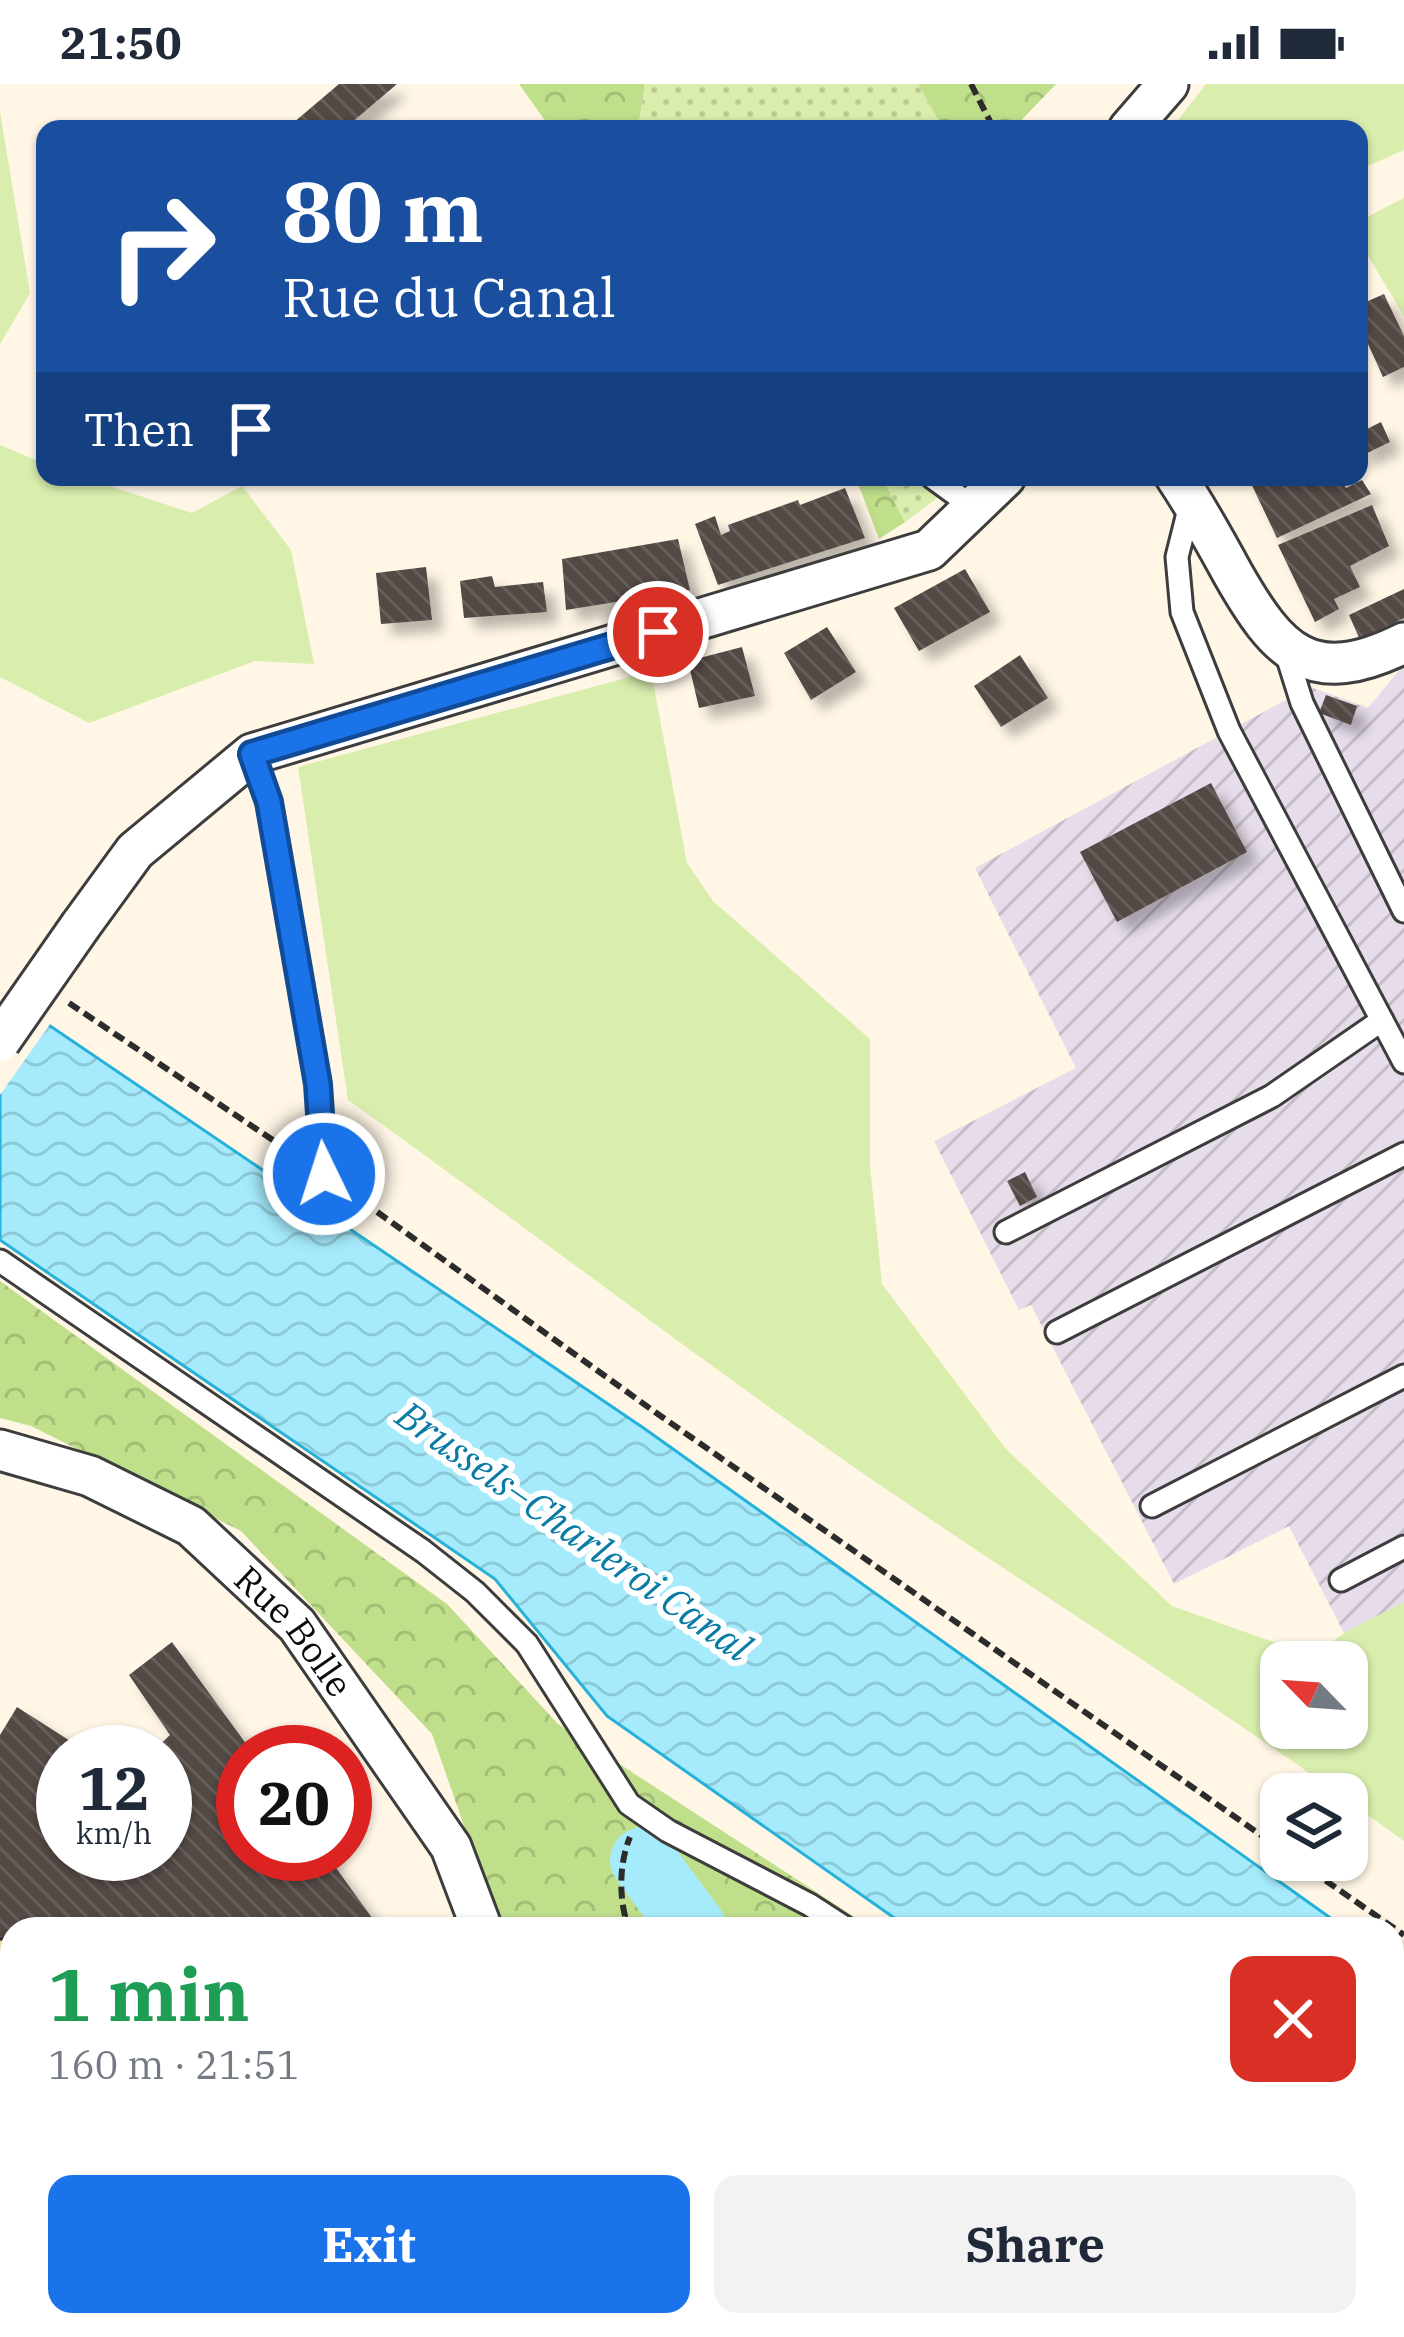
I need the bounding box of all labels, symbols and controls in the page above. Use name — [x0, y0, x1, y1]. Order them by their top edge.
text: 21:50 — [60, 13, 182, 71]
text: 80 m — [282, 156, 484, 265]
icon: right — [84, 168, 240, 324]
text: Rue du Canal — [282, 262, 616, 332]
icon: arrive — [218, 396, 284, 462]
text: Then — [84, 400, 194, 458]
pin — [607, 581, 709, 683]
icon: arrive — [625, 599, 691, 665]
position arrow — [261, 1111, 387, 1237]
water label: Brussels–Charleroi Canal — [386, 1388, 762, 1673]
street label: Rue Bolle — [225, 1555, 364, 1706]
north arrow — [1260, 1641, 1368, 1749]
map controls — [1260, 1641, 1368, 1881]
speed limit sign: 20 — [216, 1725, 372, 1881]
text: 12 — [78, 1748, 150, 1827]
button: layers — [1260, 1773, 1368, 1881]
text: km/h — [76, 1813, 152, 1852]
text: 1 min — [48, 1947, 250, 2041]
button: close — [1230, 1956, 1356, 2082]
text: 160 m · 21:51 — [48, 2039, 300, 2090]
button: Exit — [48, 2175, 690, 2313]
button: Share — [714, 2175, 1356, 2313]

